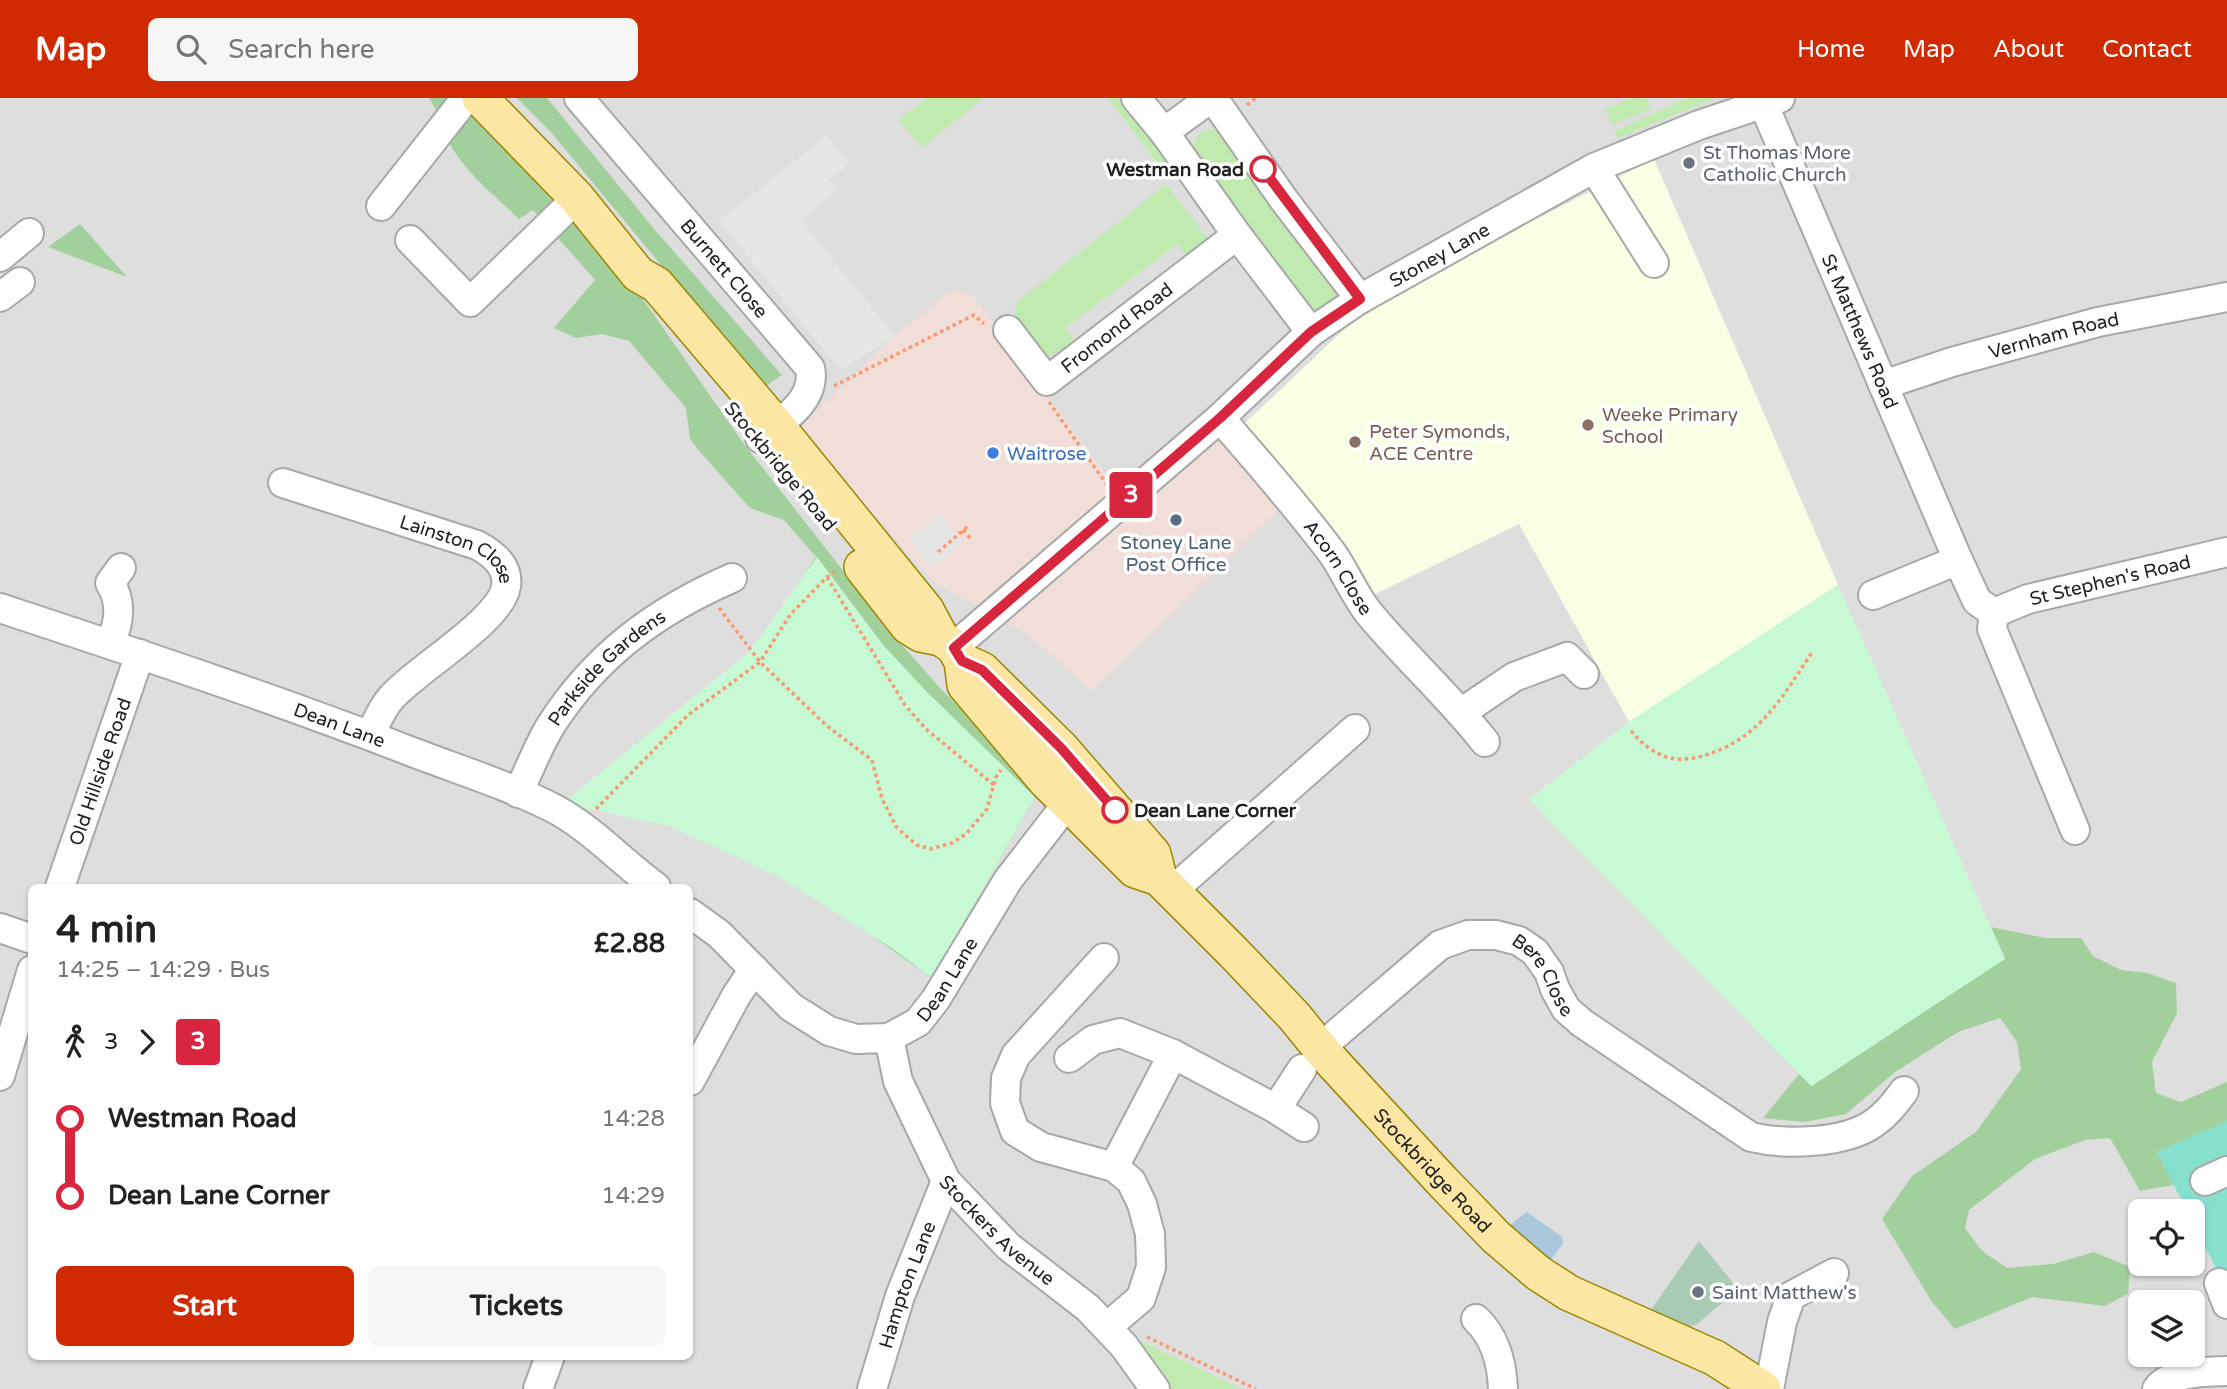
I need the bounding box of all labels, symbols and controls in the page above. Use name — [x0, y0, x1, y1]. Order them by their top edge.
search box — [148, 18, 638, 81]
text: Map — [35, 30, 106, 69]
icon: search — [172, 30, 210, 68]
text: Search here — [228, 34, 374, 65]
text: Home — [1797, 35, 1865, 64]
text: Map — [1903, 35, 1955, 64]
text: About — [1993, 35, 2064, 64]
text: Contact — [2102, 35, 2192, 64]
place label: St Thomas More Catholic Church — [1703, 142, 1851, 186]
marker: St Thomas More Catholic Church — [1681, 155, 1697, 171]
marker: Westman Road — [1250, 156, 1276, 182]
place label: Westman Road — [1106, 159, 1244, 181]
street label: Burnett Close — [675, 215, 772, 323]
street label: Stoney Lane — [1386, 219, 1494, 292]
street label: St Matthews Road — [1817, 251, 1902, 412]
street label: Fromond Road — [1057, 278, 1177, 378]
street label: Vernham Road — [1986, 308, 2121, 363]
street label: Stockbridge Road — [720, 398, 841, 536]
place label: Weeke Primary School — [1602, 404, 1738, 448]
marker: Weeke Primary School — [1580, 417, 1596, 433]
place label: Peter Symonds, ACE Centre — [1369, 421, 1510, 465]
marker: Peter Symonds, ACE Centre — [1347, 434, 1363, 450]
place label: Waitrose — [1007, 443, 1087, 465]
marker: Waitrose — [985, 445, 1001, 461]
line badge: 3 — [1108, 472, 1154, 518]
text: 3 — [1123, 480, 1139, 509]
street label: Lainston Close — [397, 511, 517, 585]
marker: Stoney Lane Post Office — [1168, 512, 1184, 528]
street label: Acorn Close — [1299, 516, 1377, 620]
place label: Stoney Lane Post Office — [1120, 532, 1232, 576]
street label: St Stephen's Road — [2028, 551, 2193, 610]
street label: Parkside Gardens — [544, 606, 670, 730]
street label: Old Hillside Road — [65, 695, 136, 849]
street label: Dean Lane — [290, 699, 388, 753]
marker: Dean Lane Corner — [1102, 797, 1128, 823]
place label: Dean Lane Corner — [1134, 800, 1297, 822]
text: 4 min — [56, 907, 157, 953]
text: £2.88 — [594, 928, 665, 959]
street label: Bere Close — [1508, 930, 1577, 1022]
street label: Dean Lane — [912, 934, 983, 1027]
text: 14:25 – 14:29 · Bus — [56, 956, 270, 984]
icon: walk — [56, 1023, 94, 1061]
icon: forward — [128, 1023, 166, 1061]
text: 3 — [190, 1027, 206, 1056]
text: 3 — [104, 1028, 118, 1056]
text: Westman Road — [108, 1103, 297, 1134]
street label: Stockbridge Road — [1369, 1104, 1496, 1238]
text: 14:28 — [601, 1105, 665, 1133]
street label: Stockers Avenue — [934, 1171, 1059, 1290]
text: Dean Lane Corner — [108, 1180, 330, 1211]
text: 14:29 — [601, 1182, 665, 1210]
map controls — [2128, 1199, 2205, 1367]
button: locate — [2128, 1199, 2205, 1276]
street label: Hampton Lane — [875, 1218, 941, 1351]
button: Start — [56, 1266, 354, 1346]
button: Tickets — [368, 1266, 665, 1346]
place label: Saint Matthew's — [1712, 1282, 1857, 1304]
marker: Saint Matthew's — [1690, 1284, 1706, 1300]
button: layers — [2128, 1290, 2205, 1367]

